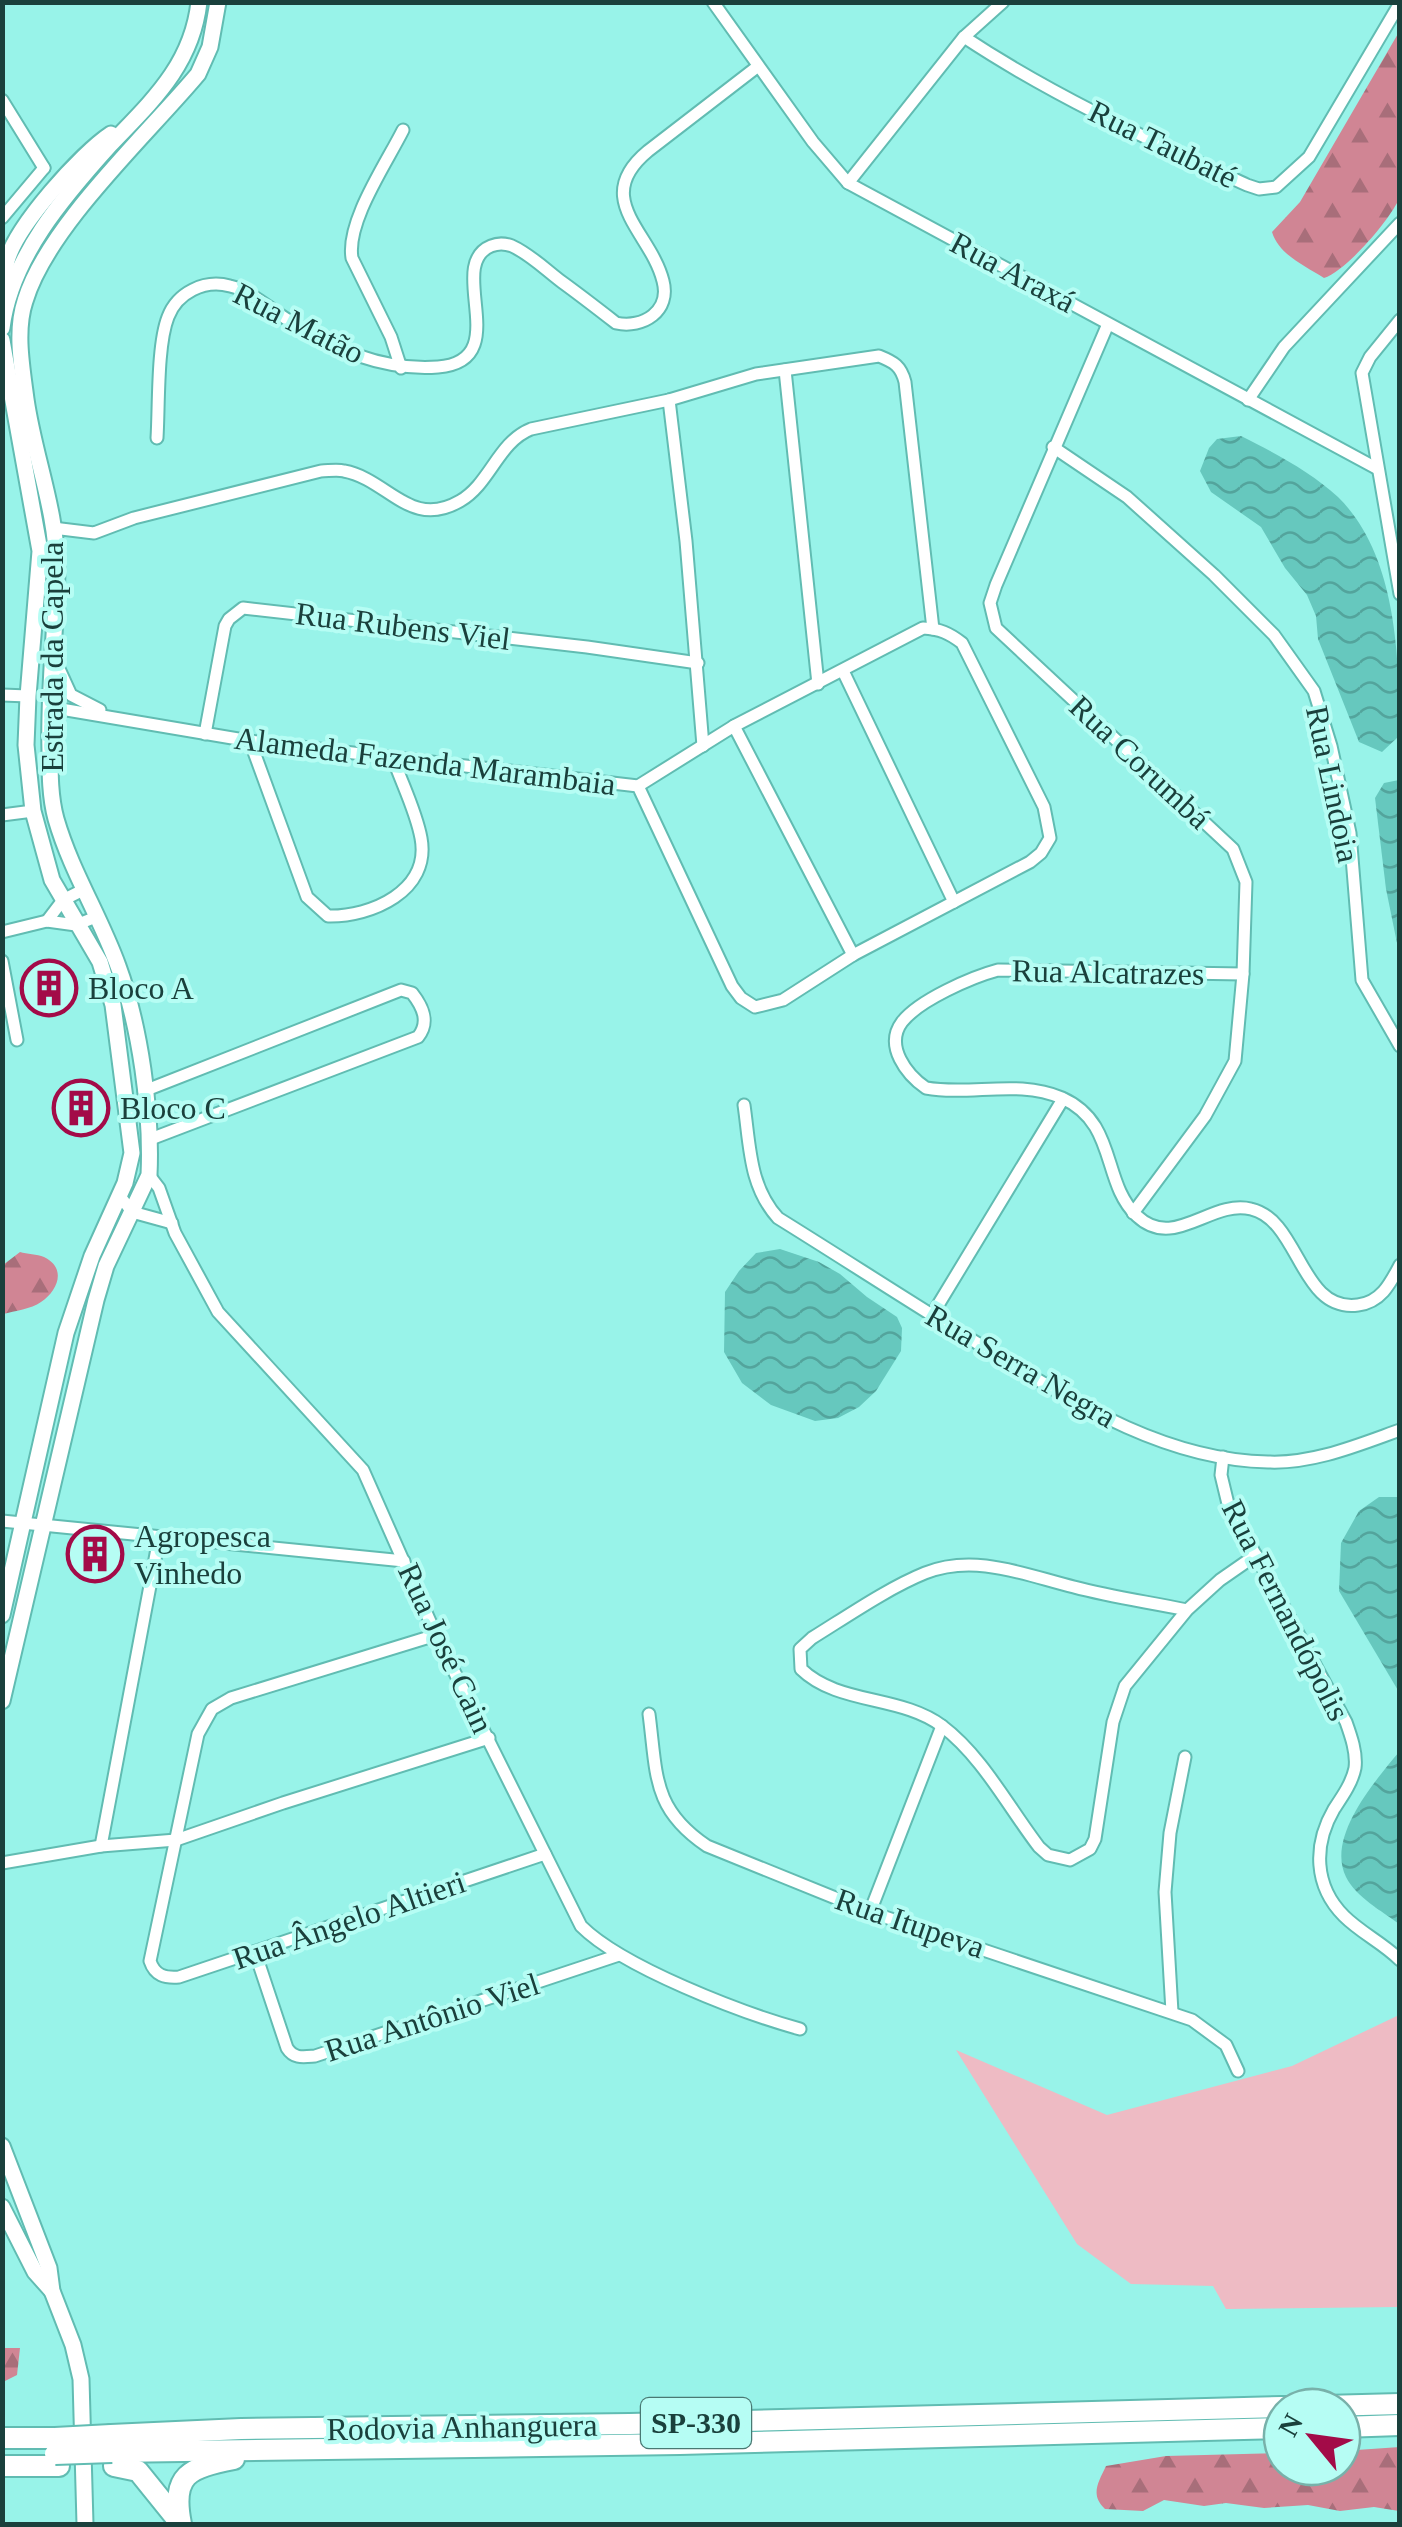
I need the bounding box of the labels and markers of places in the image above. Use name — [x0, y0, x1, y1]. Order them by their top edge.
building icon: Bloco A — [19, 958, 79, 1018]
place label: Bloco A — [88, 970, 194, 1006]
building icon: Bloco C — [51, 1078, 111, 1138]
place label: Bloco C — [120, 1090, 226, 1126]
place label: Agropesca Vinhedo — [134, 1518, 271, 1591]
building icon: Agropesca Vinhedo — [65, 1524, 125, 1584]

